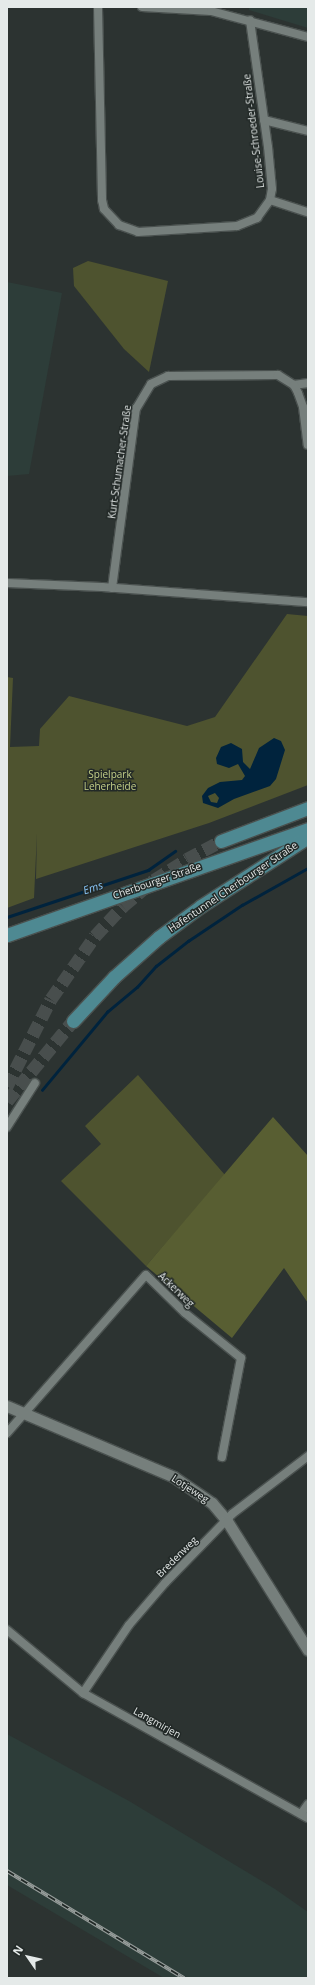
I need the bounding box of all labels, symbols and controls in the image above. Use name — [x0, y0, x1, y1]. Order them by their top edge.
street label: Louise-Schroeder-Straße — [241, 73, 267, 189]
street label: Kurt-Schumacher-Straße — [106, 404, 134, 520]
park label: Spielpark Leherheide — [84, 768, 136, 792]
street label: Hafentunnel Cherbourger Straße — [166, 839, 300, 935]
street label: Cherbourger Straße — [111, 860, 203, 902]
water label: Ems — [81, 879, 105, 897]
street label: Ackerweg — [156, 1270, 196, 1310]
street label: Lotjeweg — [169, 1473, 211, 1505]
street label: Bredenweg — [154, 1534, 200, 1580]
street label: Langmirjen — [131, 1705, 183, 1741]
north arrow — [8, 1937, 48, 1977]
text: N — [9, 1942, 26, 1958]

